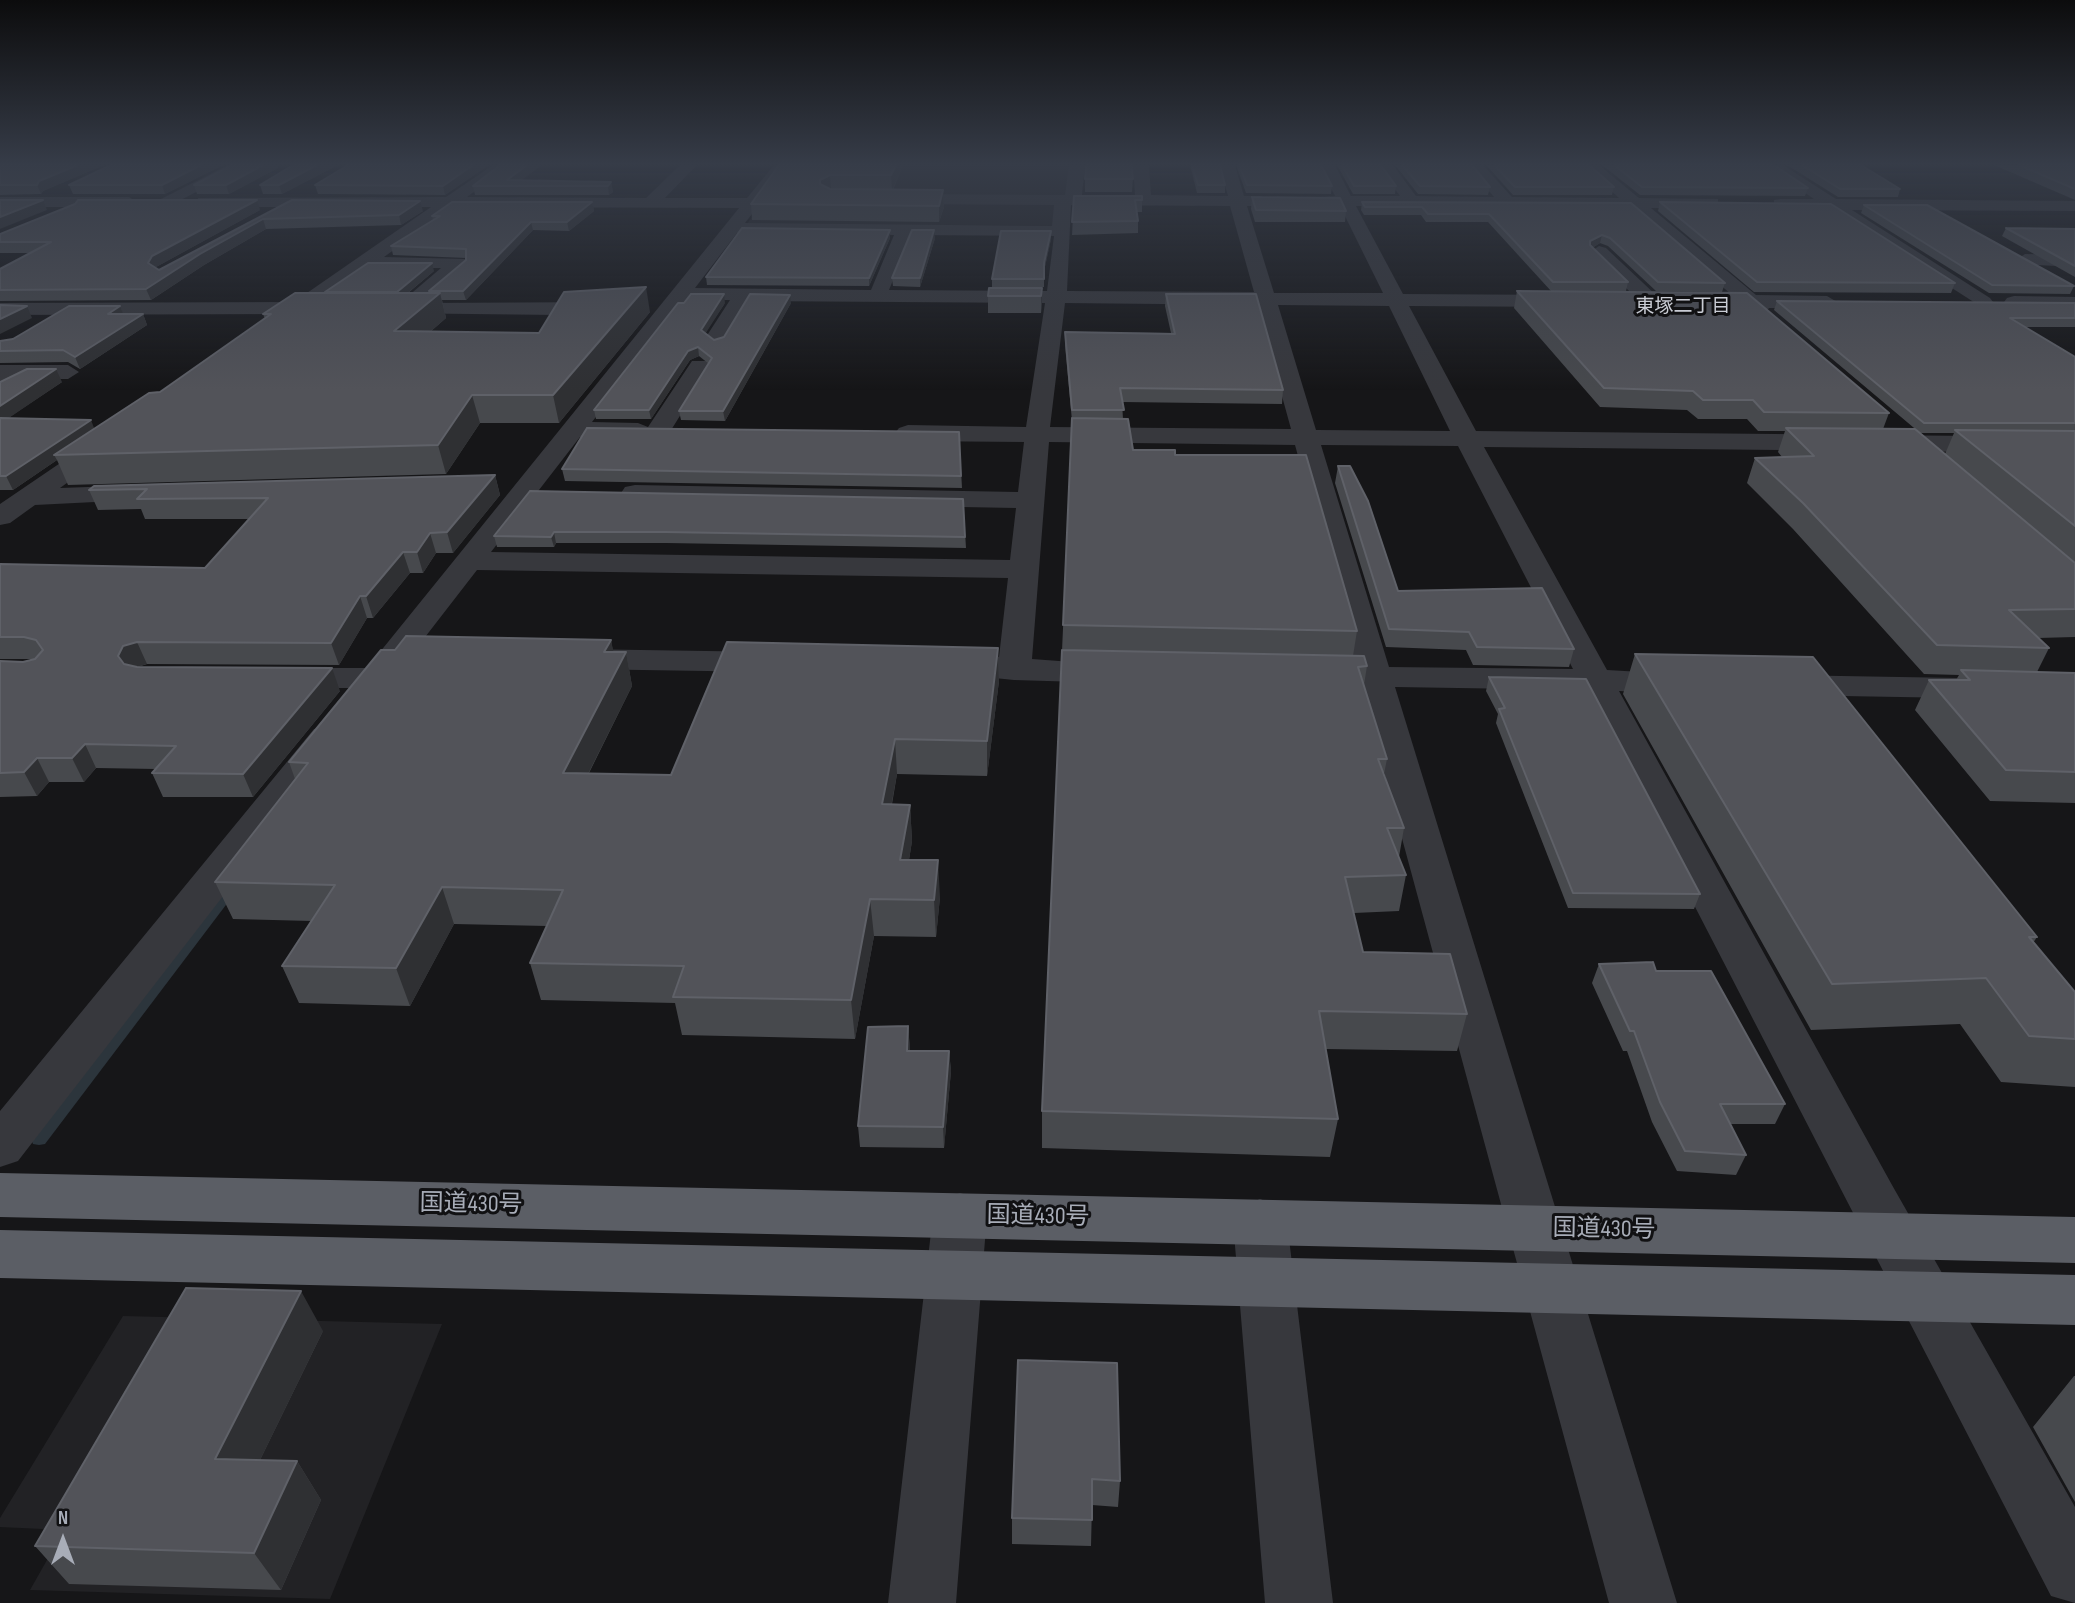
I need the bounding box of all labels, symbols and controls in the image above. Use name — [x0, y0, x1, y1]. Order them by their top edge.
district label: 東塚二丁目 — [1636, 296, 1730, 318]
street label: 国道430号 — [419, 1190, 523, 1220]
street label: 国道430号 — [986, 1202, 1090, 1232]
street label: 国道430号 — [1552, 1215, 1656, 1245]
north arrow — [28, 1505, 98, 1575]
text: N — [58, 1507, 68, 1530]

